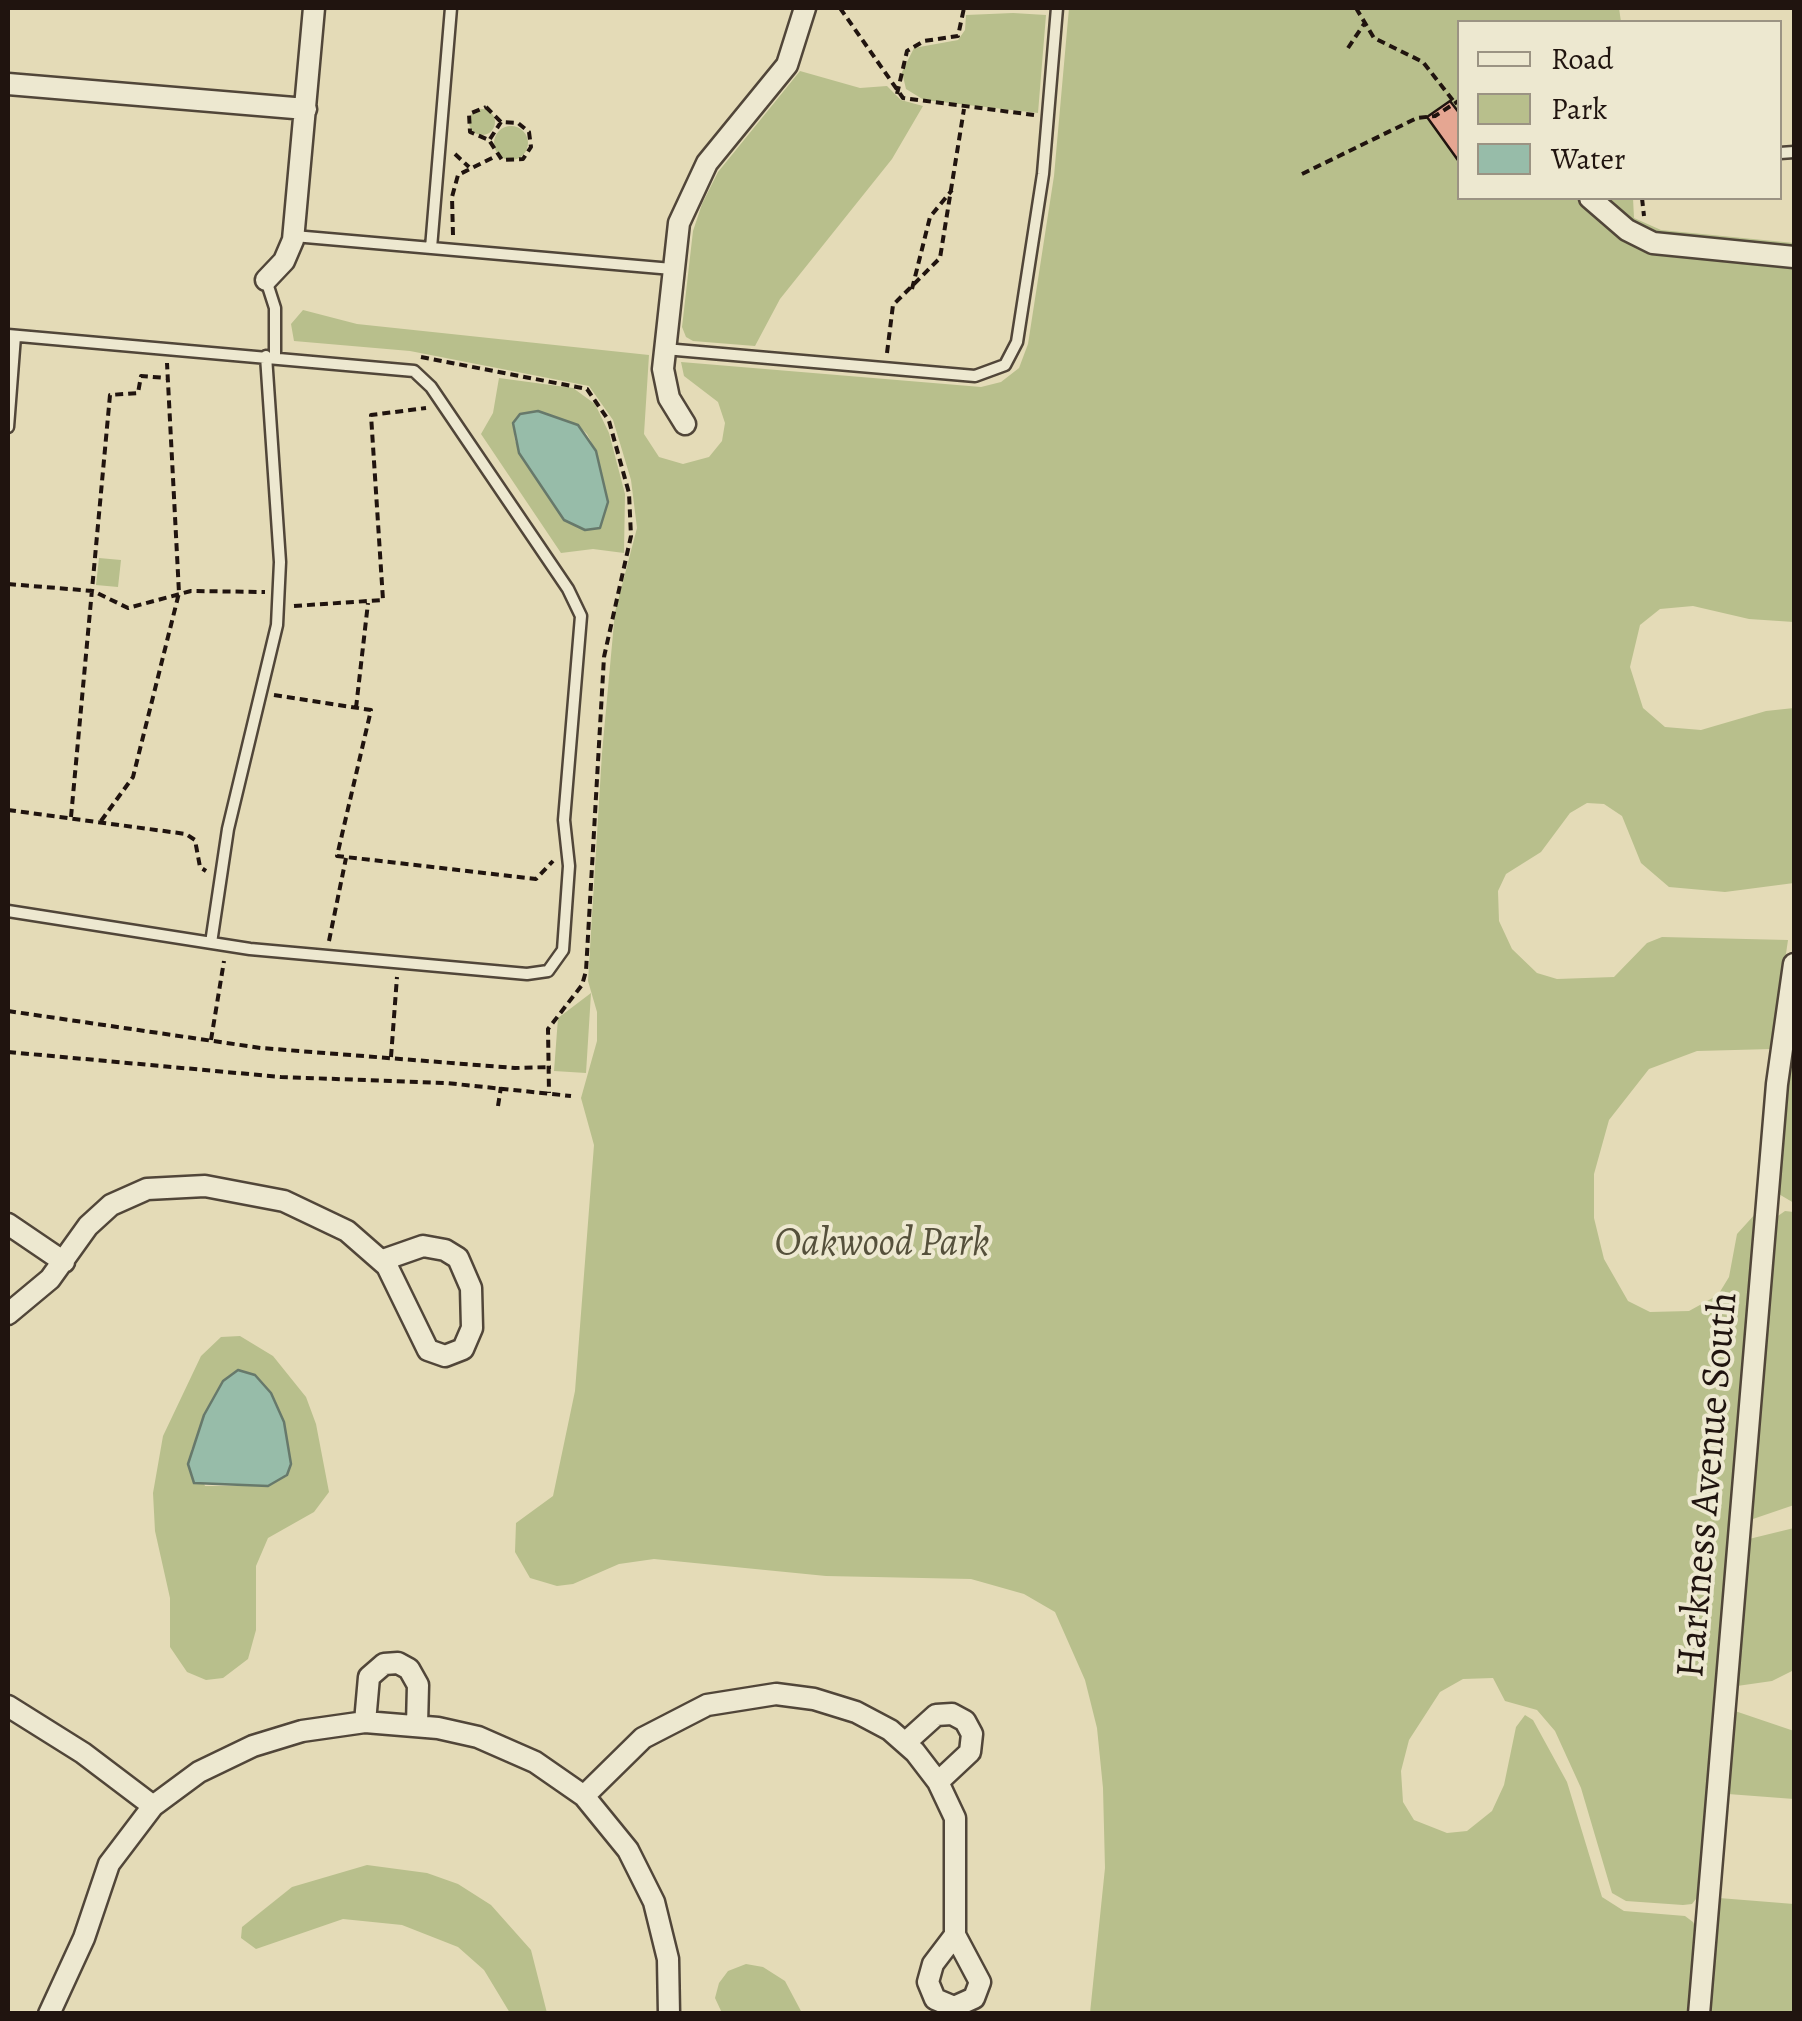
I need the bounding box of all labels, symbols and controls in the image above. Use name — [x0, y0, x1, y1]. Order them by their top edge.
legend — [1457, 20, 1782, 200]
text: Road — [1551, 39, 1613, 79]
text: Park — [1551, 89, 1607, 129]
text: Water — [1551, 139, 1625, 179]
park label: Oakwood Park — [774, 1221, 990, 1269]
street label: Harkness Avenue South — [1668, 1290, 1750, 1680]

